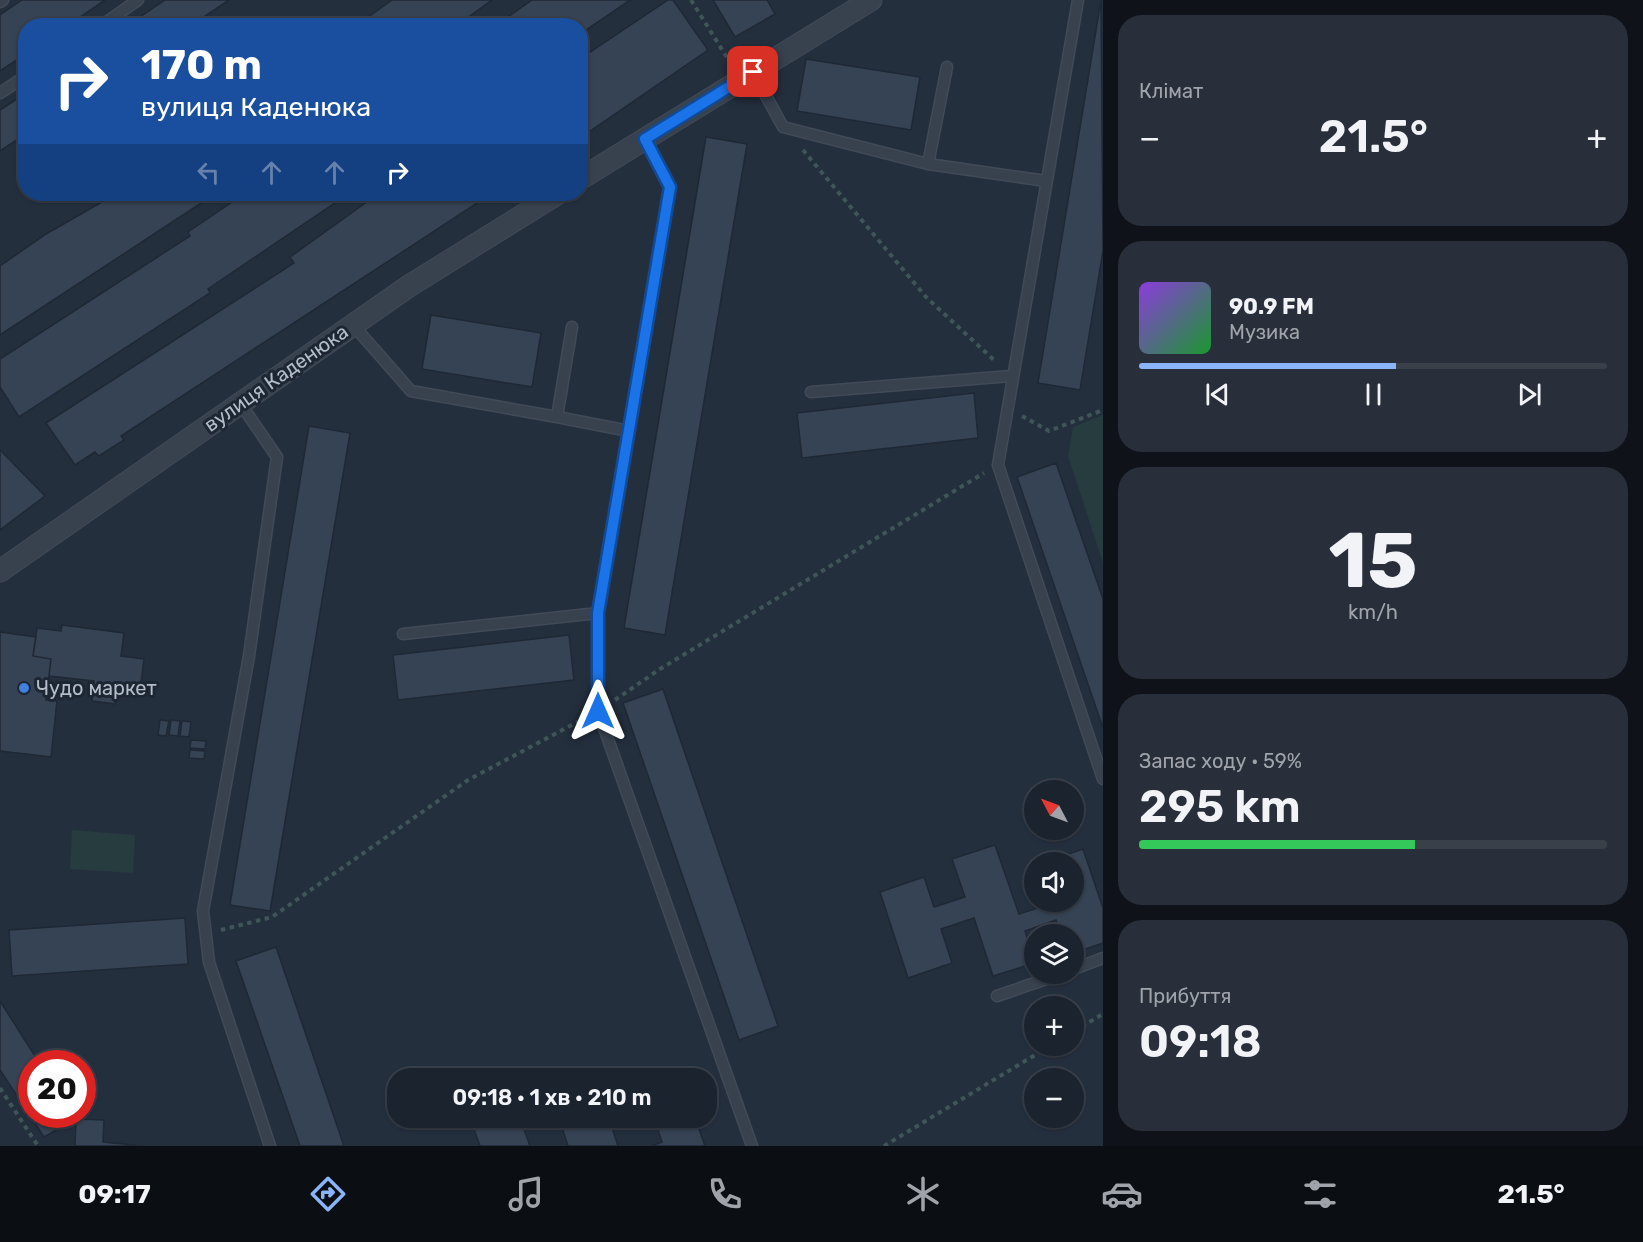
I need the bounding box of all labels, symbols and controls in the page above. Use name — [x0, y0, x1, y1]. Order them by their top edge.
text: 170 m — [141, 40, 262, 90]
icon: right — [42, 42, 120, 120]
pin — [727, 46, 778, 97]
icon: arrive — [736, 55, 769, 88]
text: Клімат — [1139, 79, 1203, 103]
text: вулиця Каденюка — [141, 91, 371, 123]
text: 21.5° — [1319, 110, 1428, 163]
text: − — [1139, 118, 1160, 157]
text: + — [1586, 118, 1607, 157]
icon: left — [192, 156, 225, 189]
icon: ahead — [255, 156, 288, 189]
icon: ahead — [318, 156, 351, 189]
icon: right — [381, 156, 414, 189]
text: 90.9 FM — [1229, 293, 1314, 320]
street label: вулиця Каденюка — [199, 319, 353, 437]
text: Музика — [1229, 320, 1300, 344]
icon: previous — [1201, 378, 1234, 411]
icon: pause — [1357, 378, 1390, 411]
icon: next — [1513, 378, 1546, 411]
text: 15 — [1328, 514, 1418, 607]
text: km/h — [1348, 600, 1398, 624]
place label: Чудо маркет — [36, 676, 157, 700]
position arrow — [566, 679, 630, 743]
marker: Чудо маркет — [17, 681, 31, 695]
text: Запас ходу · 59% — [1139, 749, 1302, 773]
north arrow — [1024, 780, 1084, 840]
map controls — [1024, 780, 1084, 1128]
text: 295 km — [1139, 780, 1301, 833]
button: sound — [1024, 852, 1084, 912]
button: layers — [1024, 924, 1084, 984]
text: Прибуття — [1139, 984, 1231, 1008]
button: + — [1024, 996, 1084, 1056]
text: 09:18 — [1139, 1015, 1262, 1068]
speed limit sign: 20 — [18, 1050, 96, 1128]
button: − — [1024, 1068, 1084, 1128]
text: 09:18 · 1 хв · 210 m — [452, 1084, 652, 1111]
icon: directions — [307, 1173, 349, 1215]
icon: music — [505, 1173, 547, 1215]
icon: phone — [704, 1173, 746, 1215]
icon: climate — [902, 1173, 944, 1215]
icon: car — [1101, 1173, 1143, 1215]
icon: filters — [1299, 1173, 1341, 1215]
text: 09:17 — [78, 1178, 151, 1210]
text: 21.5° — [1498, 1178, 1565, 1210]

